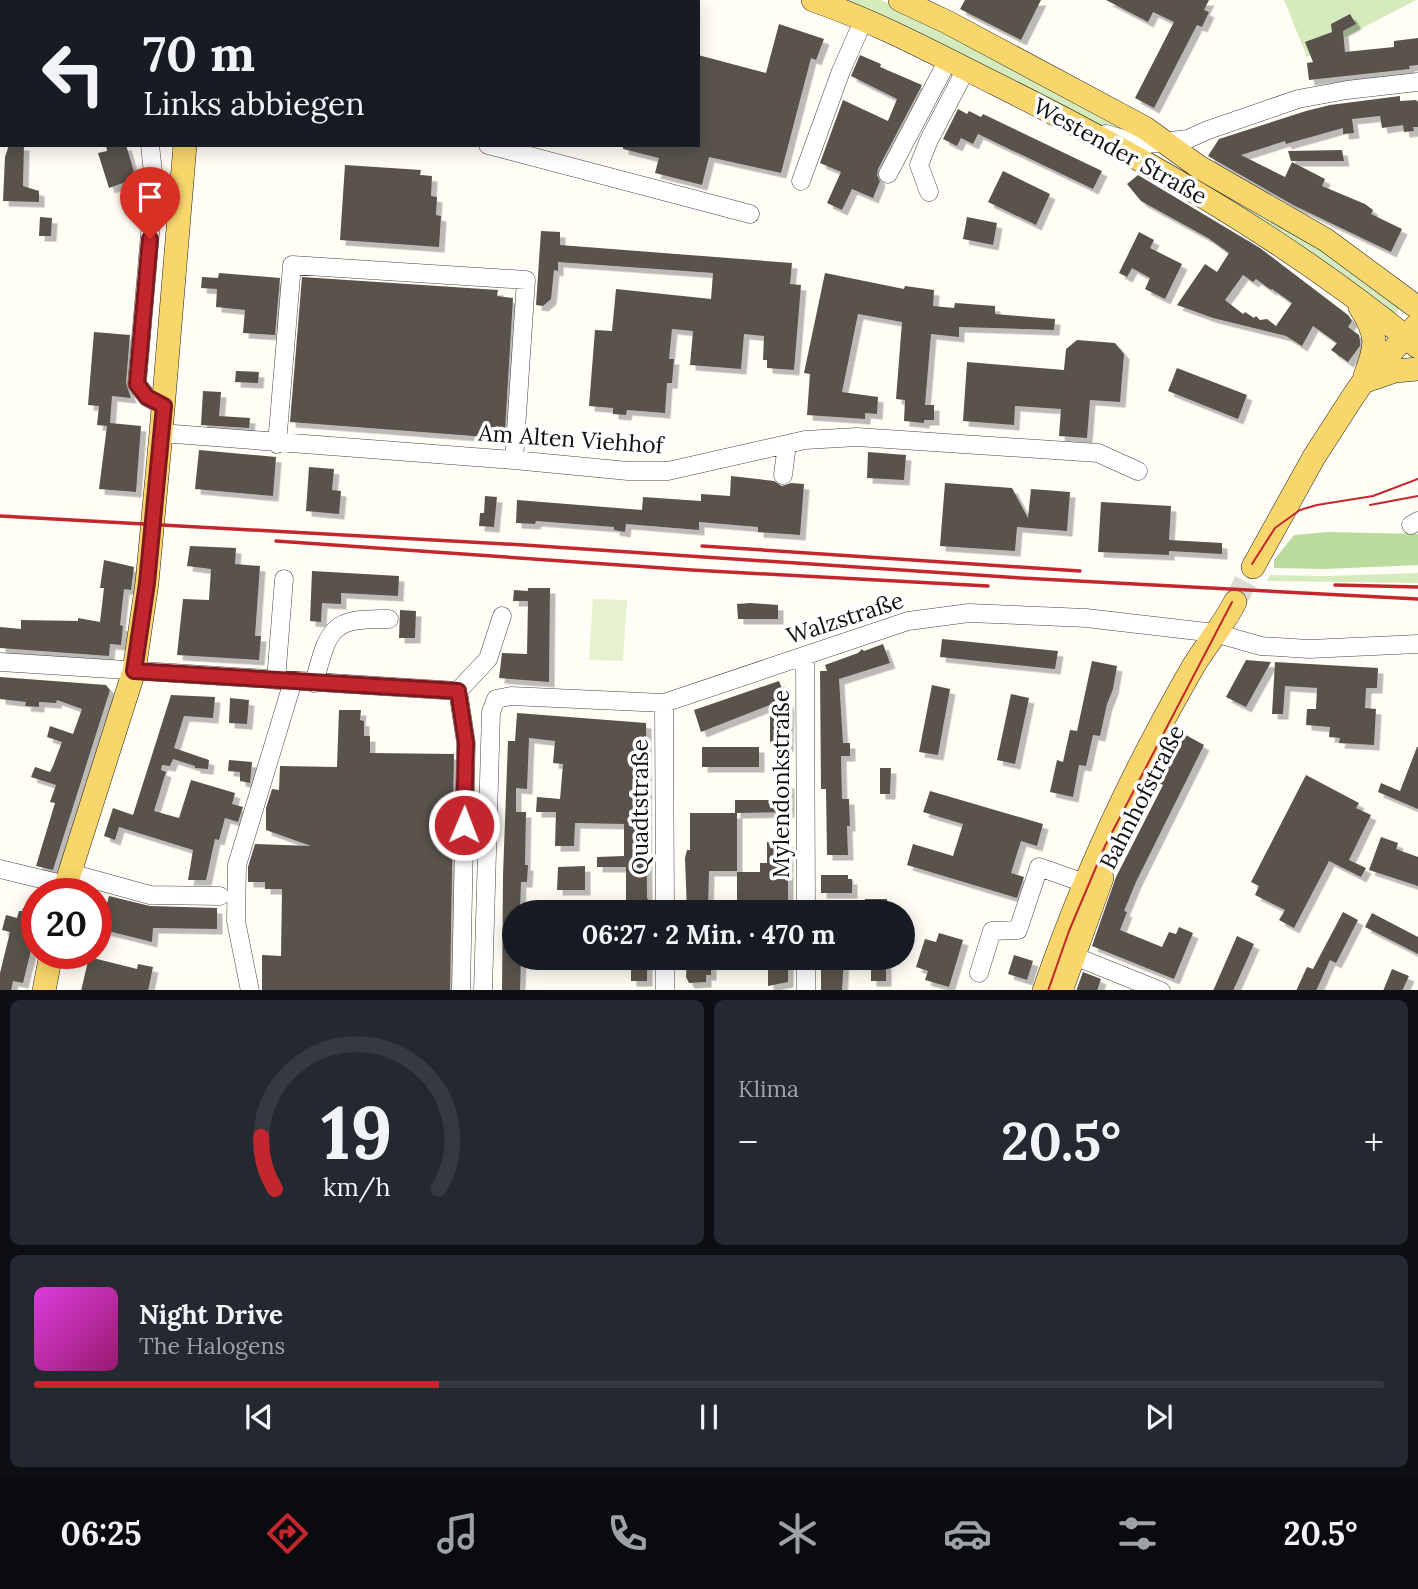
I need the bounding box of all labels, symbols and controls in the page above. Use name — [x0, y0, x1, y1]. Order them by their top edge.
text: 70 m — [143, 22, 255, 84]
icon: left — [28, 28, 119, 119]
text: Links abbiegen — [143, 83, 365, 124]
street label: Westender Straße — [1028, 91, 1212, 210]
pin — [120, 167, 180, 239]
icon: arrive — [131, 178, 169, 216]
street label: Am Alten Viehhof — [477, 418, 667, 460]
street label: Walzstraße — [783, 585, 907, 650]
street label: Mylendonkstraße — [766, 690, 795, 878]
street label: Bahnhofstraße — [1093, 720, 1190, 874]
street label: Quadtstraße — [625, 739, 654, 875]
position arrow — [427, 788, 501, 862]
speed limit sign: 20 — [21, 878, 112, 969]
text: 06:27 · 2 Min. · 470 m — [582, 918, 835, 951]
text: Klima — [738, 1074, 799, 1103]
text: 19 — [321, 1086, 393, 1179]
text: 20.5° — [1001, 1108, 1121, 1174]
text: − — [738, 1118, 758, 1166]
text: + — [1364, 1118, 1384, 1166]
text: km/h — [323, 1170, 391, 1202]
text: Night Drive — [139, 1298, 283, 1331]
text: The Halogens — [139, 1331, 285, 1360]
icon: previous — [240, 1398, 278, 1436]
icon: pause — [690, 1398, 728, 1436]
icon: next — [1140, 1398, 1178, 1436]
icon: directions — [263, 1509, 312, 1558]
icon: music — [433, 1509, 482, 1558]
icon: phone — [603, 1509, 652, 1558]
icon: climate — [773, 1509, 822, 1558]
icon: car — [943, 1509, 992, 1558]
icon: filters — [1113, 1509, 1162, 1558]
text: 06:25 — [61, 1513, 142, 1554]
text: 20.5° — [1284, 1513, 1357, 1554]

